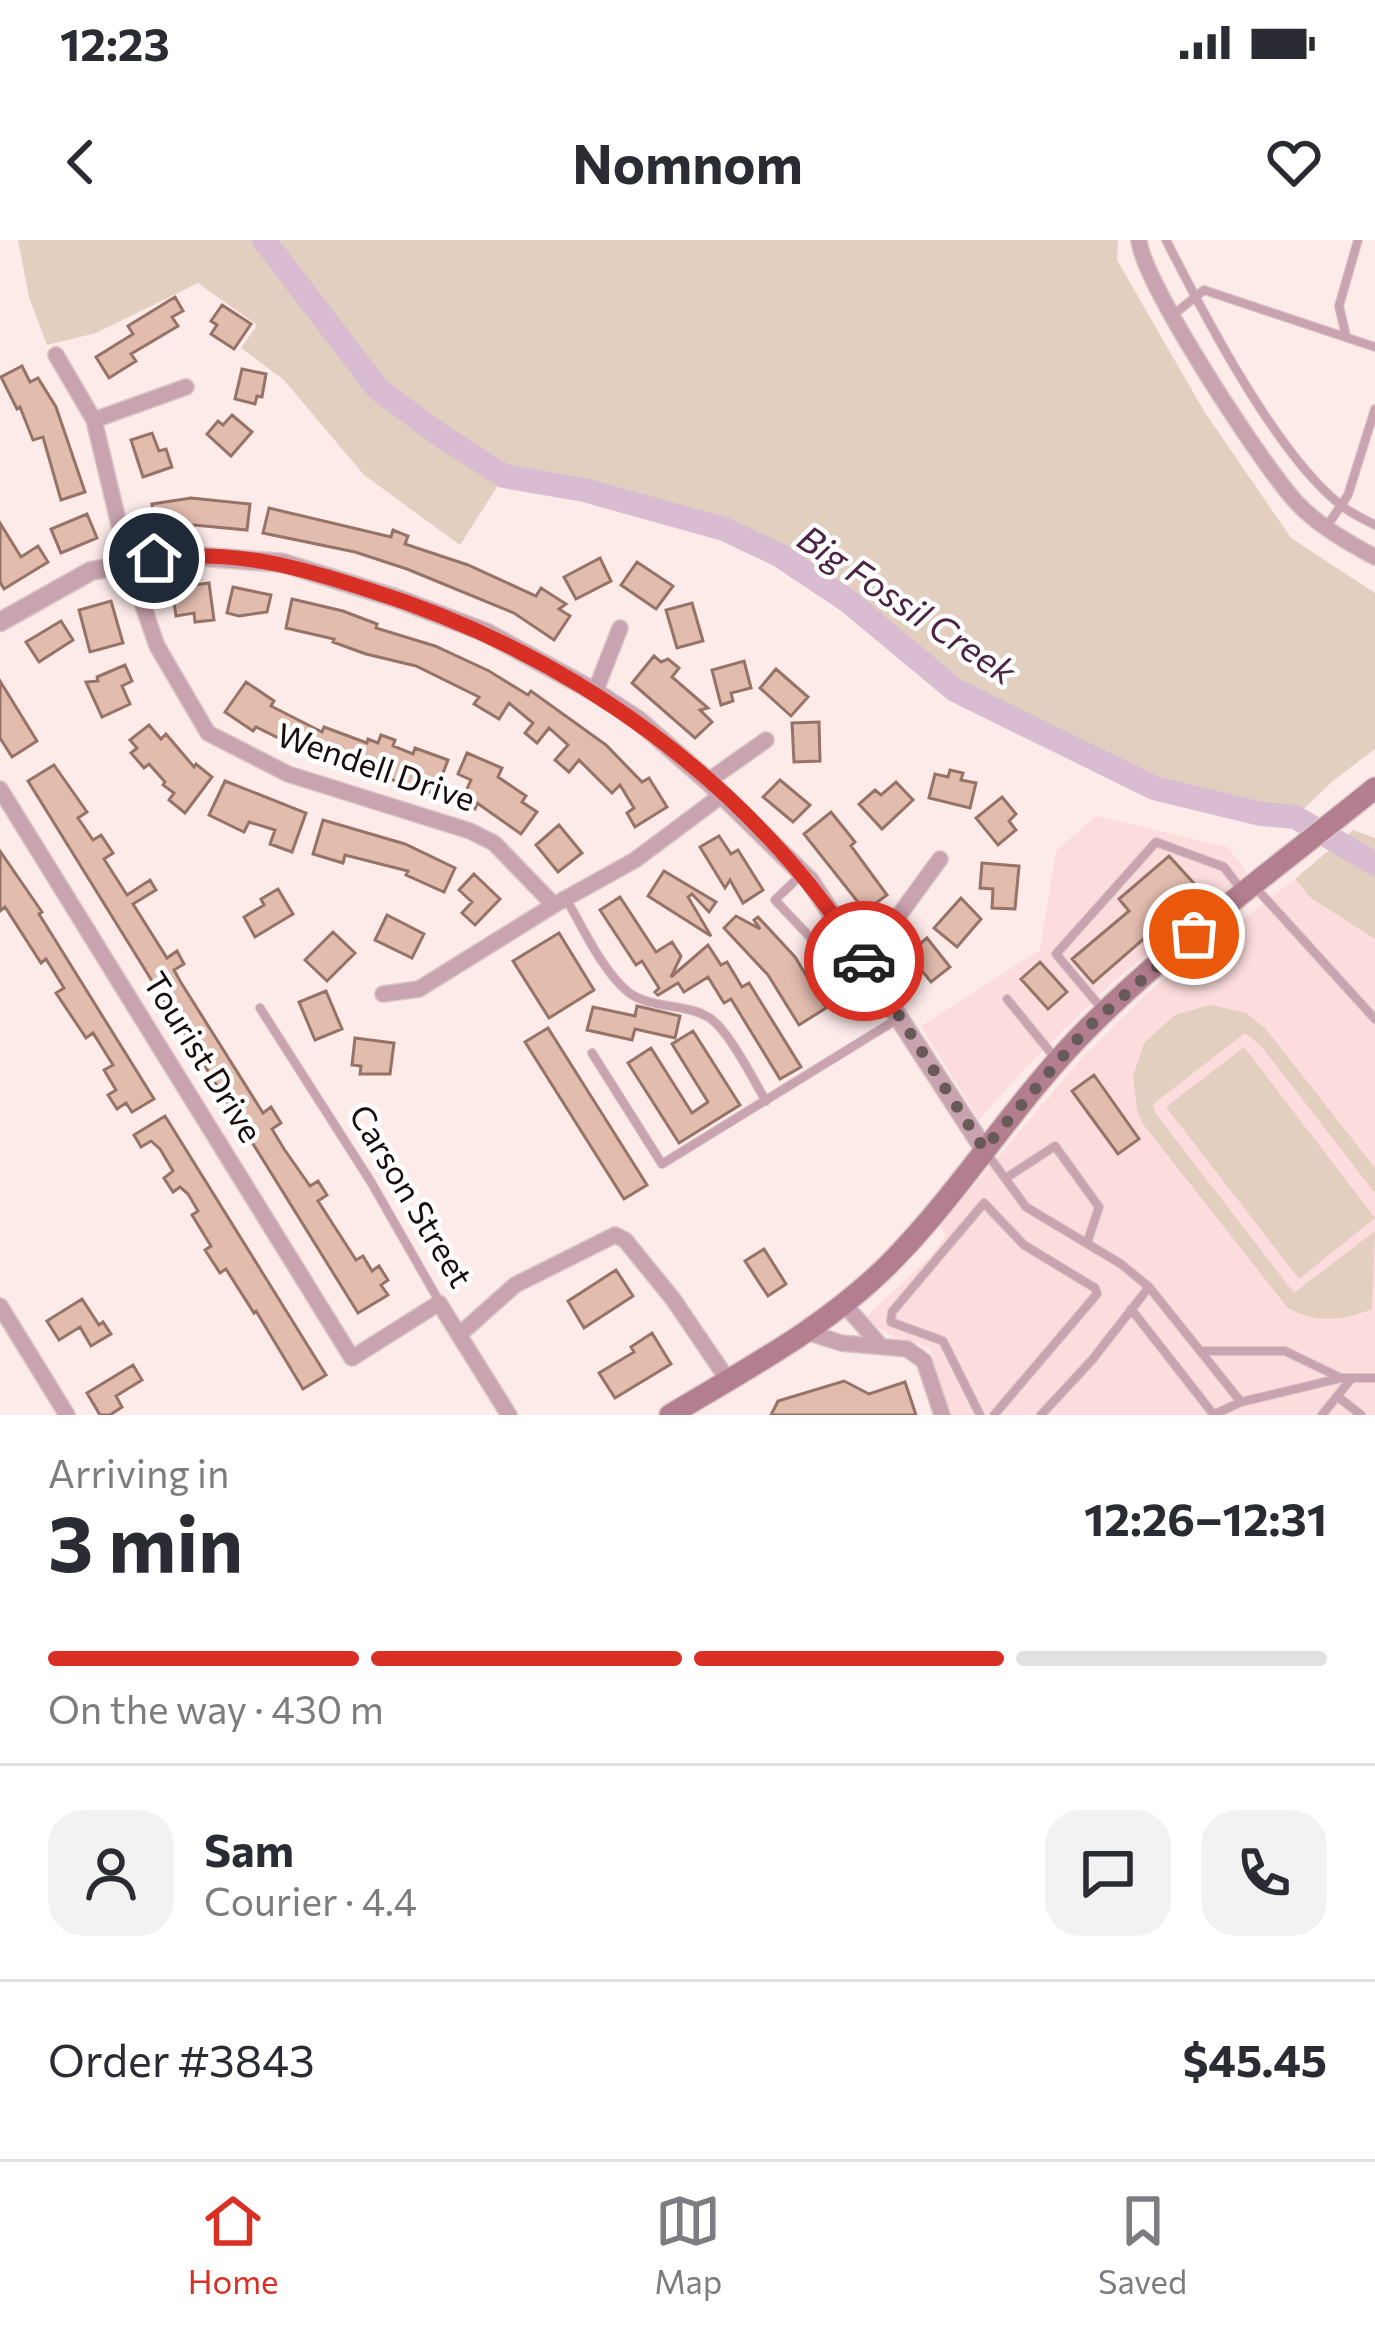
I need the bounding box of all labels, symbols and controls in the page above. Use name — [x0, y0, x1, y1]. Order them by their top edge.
text: 12:23 — [60, 15, 170, 70]
icon: back — [48, 129, 114, 195]
text: Nomnom — [572, 129, 803, 195]
icon: heart — [1261, 129, 1327, 195]
pin — [103, 507, 205, 609]
water label: Big Fossil Creek — [791, 514, 1027, 693]
icon: home — [121, 525, 187, 591]
street label: Wendell Drive — [272, 713, 481, 819]
pin — [1143, 883, 1245, 985]
courier — [804, 901, 924, 1021]
icon: bag — [1161, 901, 1227, 967]
icon: car — [831, 928, 897, 994]
street label: Tourist Drive — [136, 964, 273, 1149]
street label: Carson Street — [342, 1097, 483, 1294]
text: Arriving in — [48, 1448, 229, 1496]
text: 12:26–12:31 — [1084, 1490, 1327, 1545]
text: 3 min — [48, 1493, 243, 1588]
text: On the way · 430 m — [48, 1684, 384, 1732]
button: person — [48, 1810, 174, 1936]
button: chat — [1045, 1810, 1171, 1936]
button: phone — [1201, 1810, 1327, 1936]
text: Sam — [204, 1821, 294, 1876]
text: Courier · 4.4 — [204, 1876, 417, 1924]
text: Order #3843 — [48, 2031, 315, 2086]
text: $45.45 — [1183, 2031, 1327, 2086]
tab: Home — [188, 2188, 279, 2301]
tab: Map — [654, 2188, 722, 2301]
tab: Saved — [1098, 2188, 1187, 2301]

